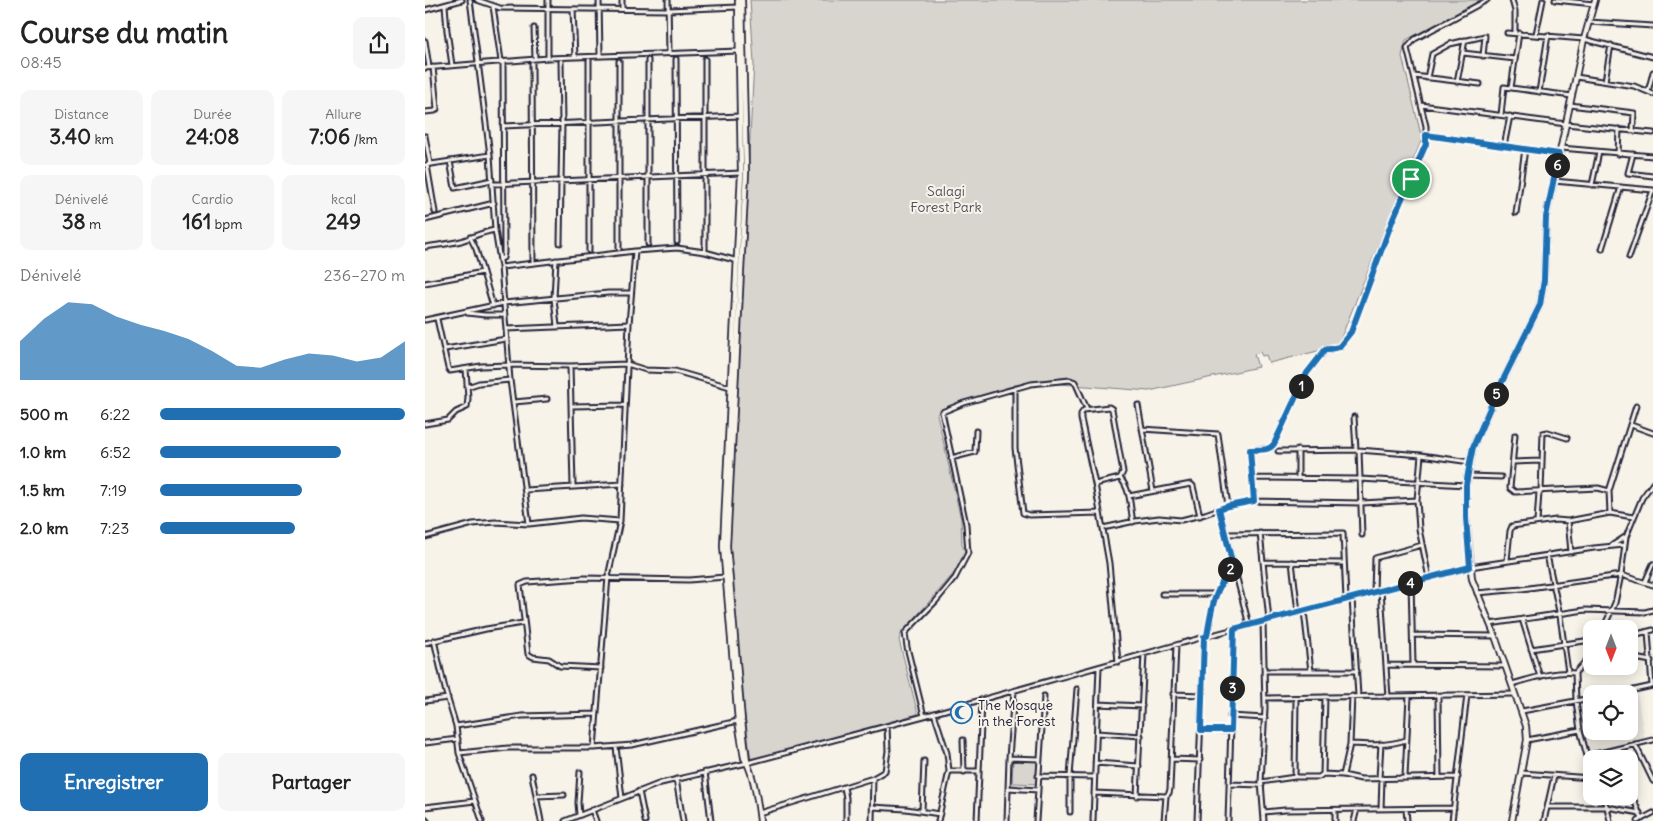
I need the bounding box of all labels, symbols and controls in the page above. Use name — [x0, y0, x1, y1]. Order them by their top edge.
text: Course du matin — [20, 15, 228, 51]
button: share — [353, 17, 405, 69]
text: 08:45 — [20, 52, 62, 72]
text: Distance — [54, 105, 109, 123]
text: Durée — [193, 105, 232, 123]
text: Allure — [325, 105, 362, 123]
text: 3.40 — [49, 123, 91, 150]
text: 24:08 — [186, 123, 239, 150]
text: 7:06 — [309, 123, 350, 150]
text: km — [91, 130, 114, 148]
text: /km — [350, 130, 378, 148]
pin: 6 — [1545, 152, 1569, 178]
text: 6 — [1553, 156, 1562, 174]
pin — [1390, 158, 1432, 200]
icon: arrive — [1397, 165, 1425, 193]
park label: Salagi Forest Park — [910, 182, 982, 216]
text: Dénivelé — [55, 190, 108, 208]
text: Cardio — [192, 190, 233, 208]
text: kcal — [331, 190, 356, 208]
text: 38 — [62, 208, 86, 235]
text: 161 — [182, 208, 211, 235]
text: 249 — [326, 208, 361, 235]
text: m — [86, 215, 101, 233]
text: bpm — [211, 215, 243, 233]
text: Dénivelé — [20, 265, 81, 285]
text: 236–270 m — [324, 265, 405, 285]
pin: 1 — [1289, 374, 1313, 398]
text: 1 — [1299, 377, 1304, 395]
pin: 5 — [1483, 382, 1509, 406]
text: 5 — [1492, 385, 1501, 403]
text: 500 m — [20, 404, 68, 424]
text: 6:22 — [100, 404, 130, 424]
text: 1.0 km — [20, 442, 66, 462]
text: 6:52 — [100, 442, 131, 462]
text: 1.5 km — [20, 480, 65, 500]
text: 7:19 — [100, 480, 127, 500]
text: 2.0 km — [20, 518, 69, 538]
text: 7:23 — [100, 518, 129, 538]
pin: 2 — [1217, 556, 1243, 582]
text: 2 — [1227, 560, 1234, 578]
pin: 4 — [1397, 570, 1423, 596]
text: 4 — [1406, 574, 1415, 592]
north arrow — [1583, 620, 1637, 675]
map controls — [1583, 620, 1638, 805]
pin: 3 — [1219, 676, 1245, 700]
text: 3 — [1229, 679, 1236, 697]
button: locate — [1583, 685, 1638, 740]
place label: The Mosque in the Forest — [978, 696, 1056, 730]
mosque icon: The Mosque in the Forest — [950, 701, 974, 725]
button: layers — [1583, 750, 1638, 805]
button: Enregistrer — [20, 753, 208, 811]
button: Partager — [218, 753, 405, 811]

